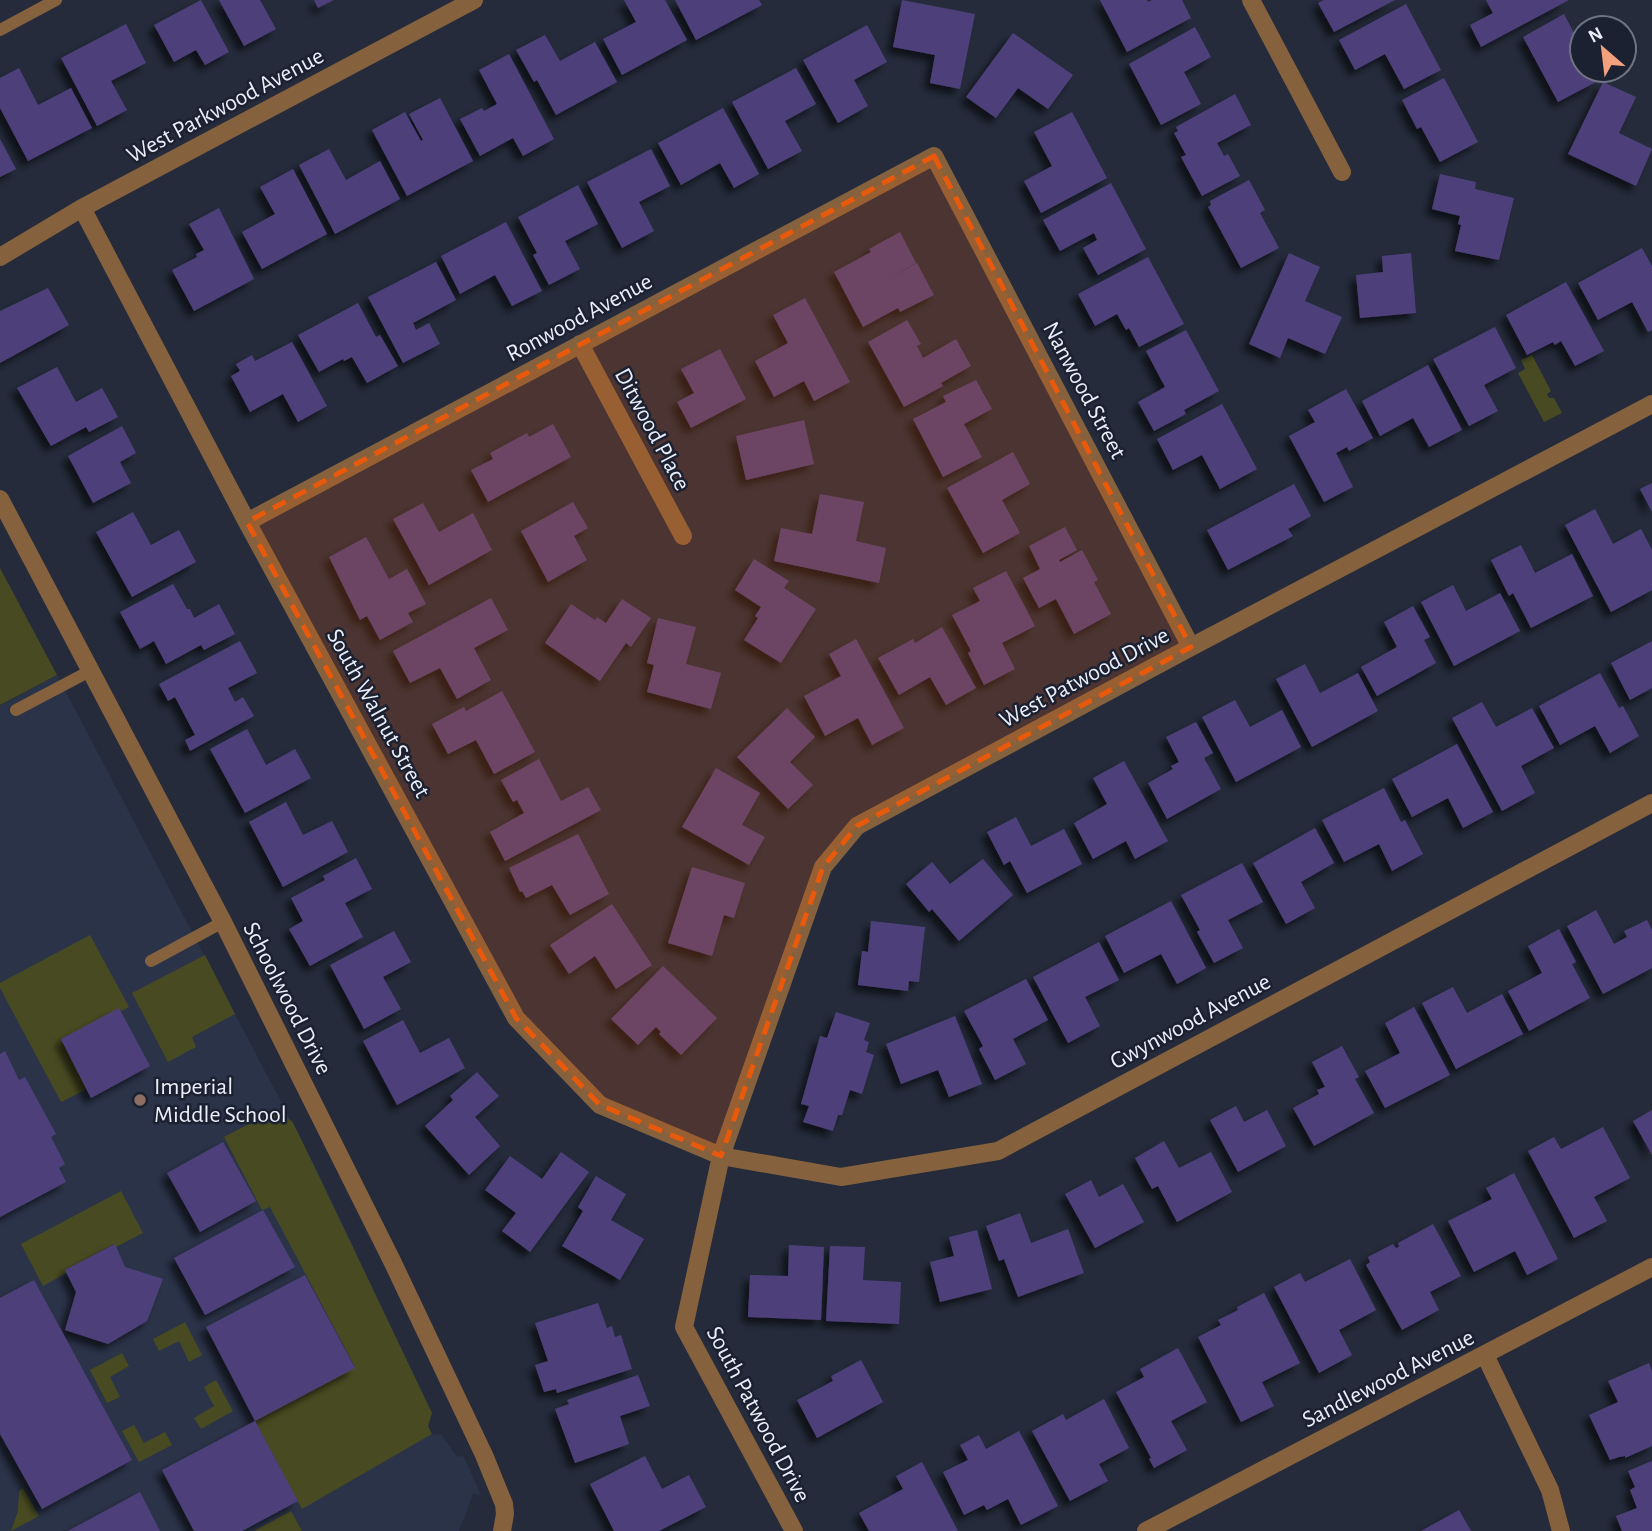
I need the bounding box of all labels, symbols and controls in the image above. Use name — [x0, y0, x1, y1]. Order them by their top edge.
north arrow — [1568, 14, 1638, 84]
text: N — [1585, 24, 1606, 47]
street label: West Parkwood Avenue — [123, 44, 328, 168]
street label: Ronwood Avenue — [502, 269, 656, 366]
street label: Nanwood Street — [1038, 318, 1130, 463]
street label: Ditwood Place — [610, 364, 694, 495]
street label: West Patwood Drive — [996, 623, 1173, 733]
street label: South Walnut Street — [322, 625, 435, 802]
street label: Schoolwood Drive — [238, 918, 336, 1079]
street label: Gwynwood Avenue — [1106, 969, 1275, 1074]
place label: Imperial Middle School — [154, 1075, 287, 1127]
marker: Imperial Middle School — [132, 1092, 148, 1108]
street label: South Patwood Drive — [702, 1323, 815, 1506]
street label: Sandlewood Avenue — [1299, 1325, 1478, 1433]

